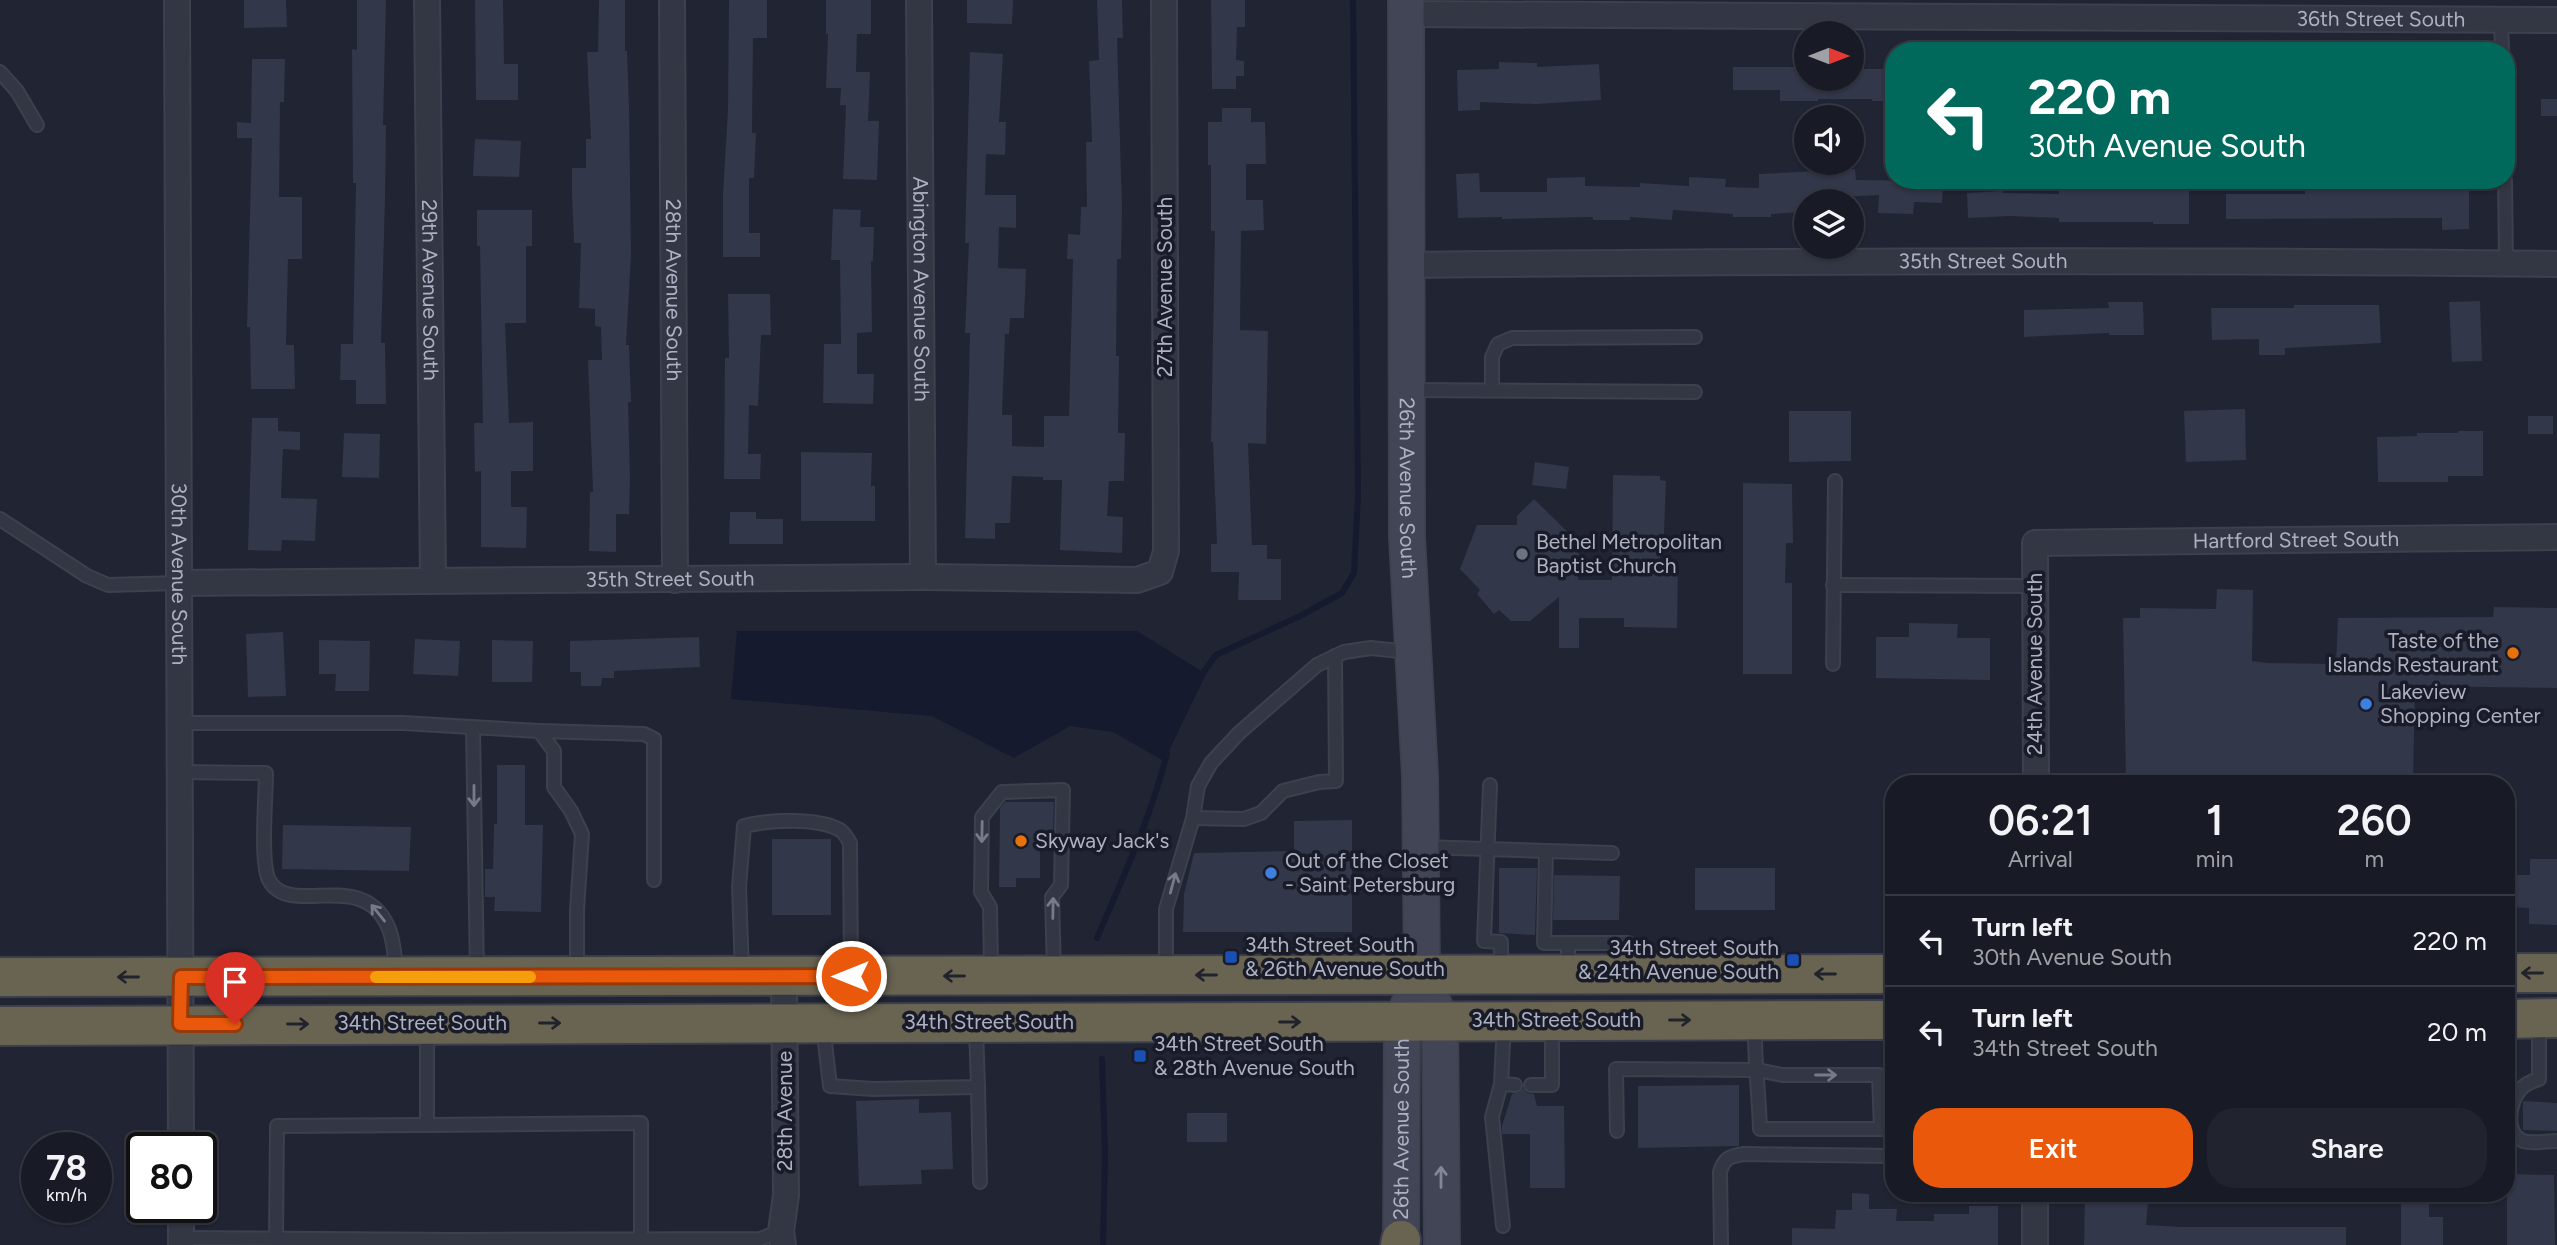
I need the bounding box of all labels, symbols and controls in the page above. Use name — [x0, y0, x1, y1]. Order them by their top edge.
street label: 36th Street South — [2297, 6, 2465, 32]
north arrow — [1794, 21, 1864, 91]
map controls — [1794, 21, 1864, 259]
text: 220 m — [2028, 67, 2171, 126]
icon: left — [1913, 70, 2004, 161]
button: sound — [1794, 105, 1864, 175]
text: 30th Avenue South — [2028, 127, 2306, 165]
street label: Abington Avenue South — [908, 176, 935, 402]
button: layers — [1794, 189, 1864, 259]
street label: 27th Avenue South — [1152, 197, 1177, 377]
street label: 29th Avenue South — [417, 199, 444, 381]
street label: 28th Avenue South — [661, 199, 687, 381]
street label: 35th Street South — [1898, 248, 2067, 273]
street label: 26th Avenue South — [1395, 397, 1422, 579]
street label: 30th Avenue South — [167, 483, 192, 665]
street label: Hartford Street South — [2193, 526, 2399, 553]
place label: Bethel Metropolitan Baptist Church — [1536, 529, 1722, 578]
marker: Bethel Metropolitan Baptist Church — [1514, 546, 1530, 562]
street label: 35th Street South — [585, 565, 755, 592]
street label: 24th Avenue South — [2022, 573, 2047, 755]
place label: Taste of the Islands Restaurant — [2327, 628, 2499, 677]
marker: Taste of the Islands Restaurant — [2505, 645, 2521, 661]
place label: Lakeview Shopping Center — [2380, 679, 2541, 728]
marker: Lakeview Shopping Center — [2358, 696, 2374, 712]
one-way arrow — [467, 784, 481, 807]
text: 06:21 — [1988, 795, 2093, 846]
text: 1 — [2206, 795, 2224, 846]
text: 260 — [2337, 795, 2412, 846]
one-way arrow — [975, 820, 988, 843]
place label: Skyway Jack's — [1035, 828, 1169, 853]
marker: Skyway Jack's — [1013, 833, 1029, 849]
text: Arrival — [2008, 845, 2073, 873]
text: min — [2196, 845, 2234, 873]
text: m — [2365, 845, 2384, 873]
place label: Out of the Closet - Saint Petersburg — [1285, 848, 1455, 897]
marker: Out of the Closet - Saint Petersburg — [1263, 865, 1279, 881]
one-way arrow — [1167, 873, 1180, 895]
one-way arrow — [1047, 896, 1060, 919]
one-way arrow — [371, 905, 386, 923]
text: Turn left — [1972, 911, 2073, 943]
icon: left — [1913, 922, 1951, 960]
text: 220 m — [2413, 925, 2487, 957]
place label: 34th Street South & 26th Avenue South — [1245, 932, 1445, 981]
place label: 34th Street South & 24th Avenue South — [1578, 935, 1779, 984]
position arrow — [814, 939, 888, 1013]
text: 30th Avenue South — [1972, 943, 2172, 971]
marker: 34th Street South & 26th Avenue South — [1223, 949, 1239, 965]
pin — [205, 952, 265, 1024]
marker: 34th Street South & 24th Avenue South — [1785, 952, 1801, 968]
icon: arrive — [216, 963, 254, 1001]
one-way arrow — [2520, 966, 2543, 980]
one-way arrow — [1814, 967, 1837, 981]
one-way arrow — [1195, 968, 1218, 982]
one-way arrow — [943, 969, 966, 983]
one-way arrow — [117, 970, 140, 984]
text: Turn left — [1972, 1002, 2073, 1034]
street label: 34th Street South — [1471, 1007, 1641, 1032]
street label: 34th Street South — [904, 1009, 1074, 1034]
street label: 34th Street South — [337, 1010, 507, 1035]
one-way arrow — [1668, 1013, 1691, 1027]
icon: left — [1913, 1013, 1951, 1051]
one-way arrow — [1278, 1015, 1301, 1029]
one-way arrow — [538, 1016, 561, 1030]
text: 20 m — [2427, 1016, 2487, 1048]
one-way arrow — [286, 1017, 309, 1031]
place label: 34th Street South & 28th Avenue South — [1154, 1031, 1355, 1080]
text: 34th Street South — [1972, 1034, 2158, 1062]
street label: 26th Avenue South — [1388, 1038, 1414, 1220]
marker: 34th Street South & 28th Avenue South — [1132, 1048, 1148, 1064]
street label: 28th Avenue — [772, 1051, 797, 1171]
one-way arrow — [1814, 1068, 1837, 1082]
button: Exit — [1913, 1108, 2193, 1188]
button: Share — [2207, 1108, 2487, 1188]
speed limit sign: 80 — [126, 1132, 217, 1223]
text: 78 — [46, 1147, 87, 1189]
one-way arrow — [1434, 1166, 1448, 1189]
text: km/h — [46, 1184, 87, 1206]

